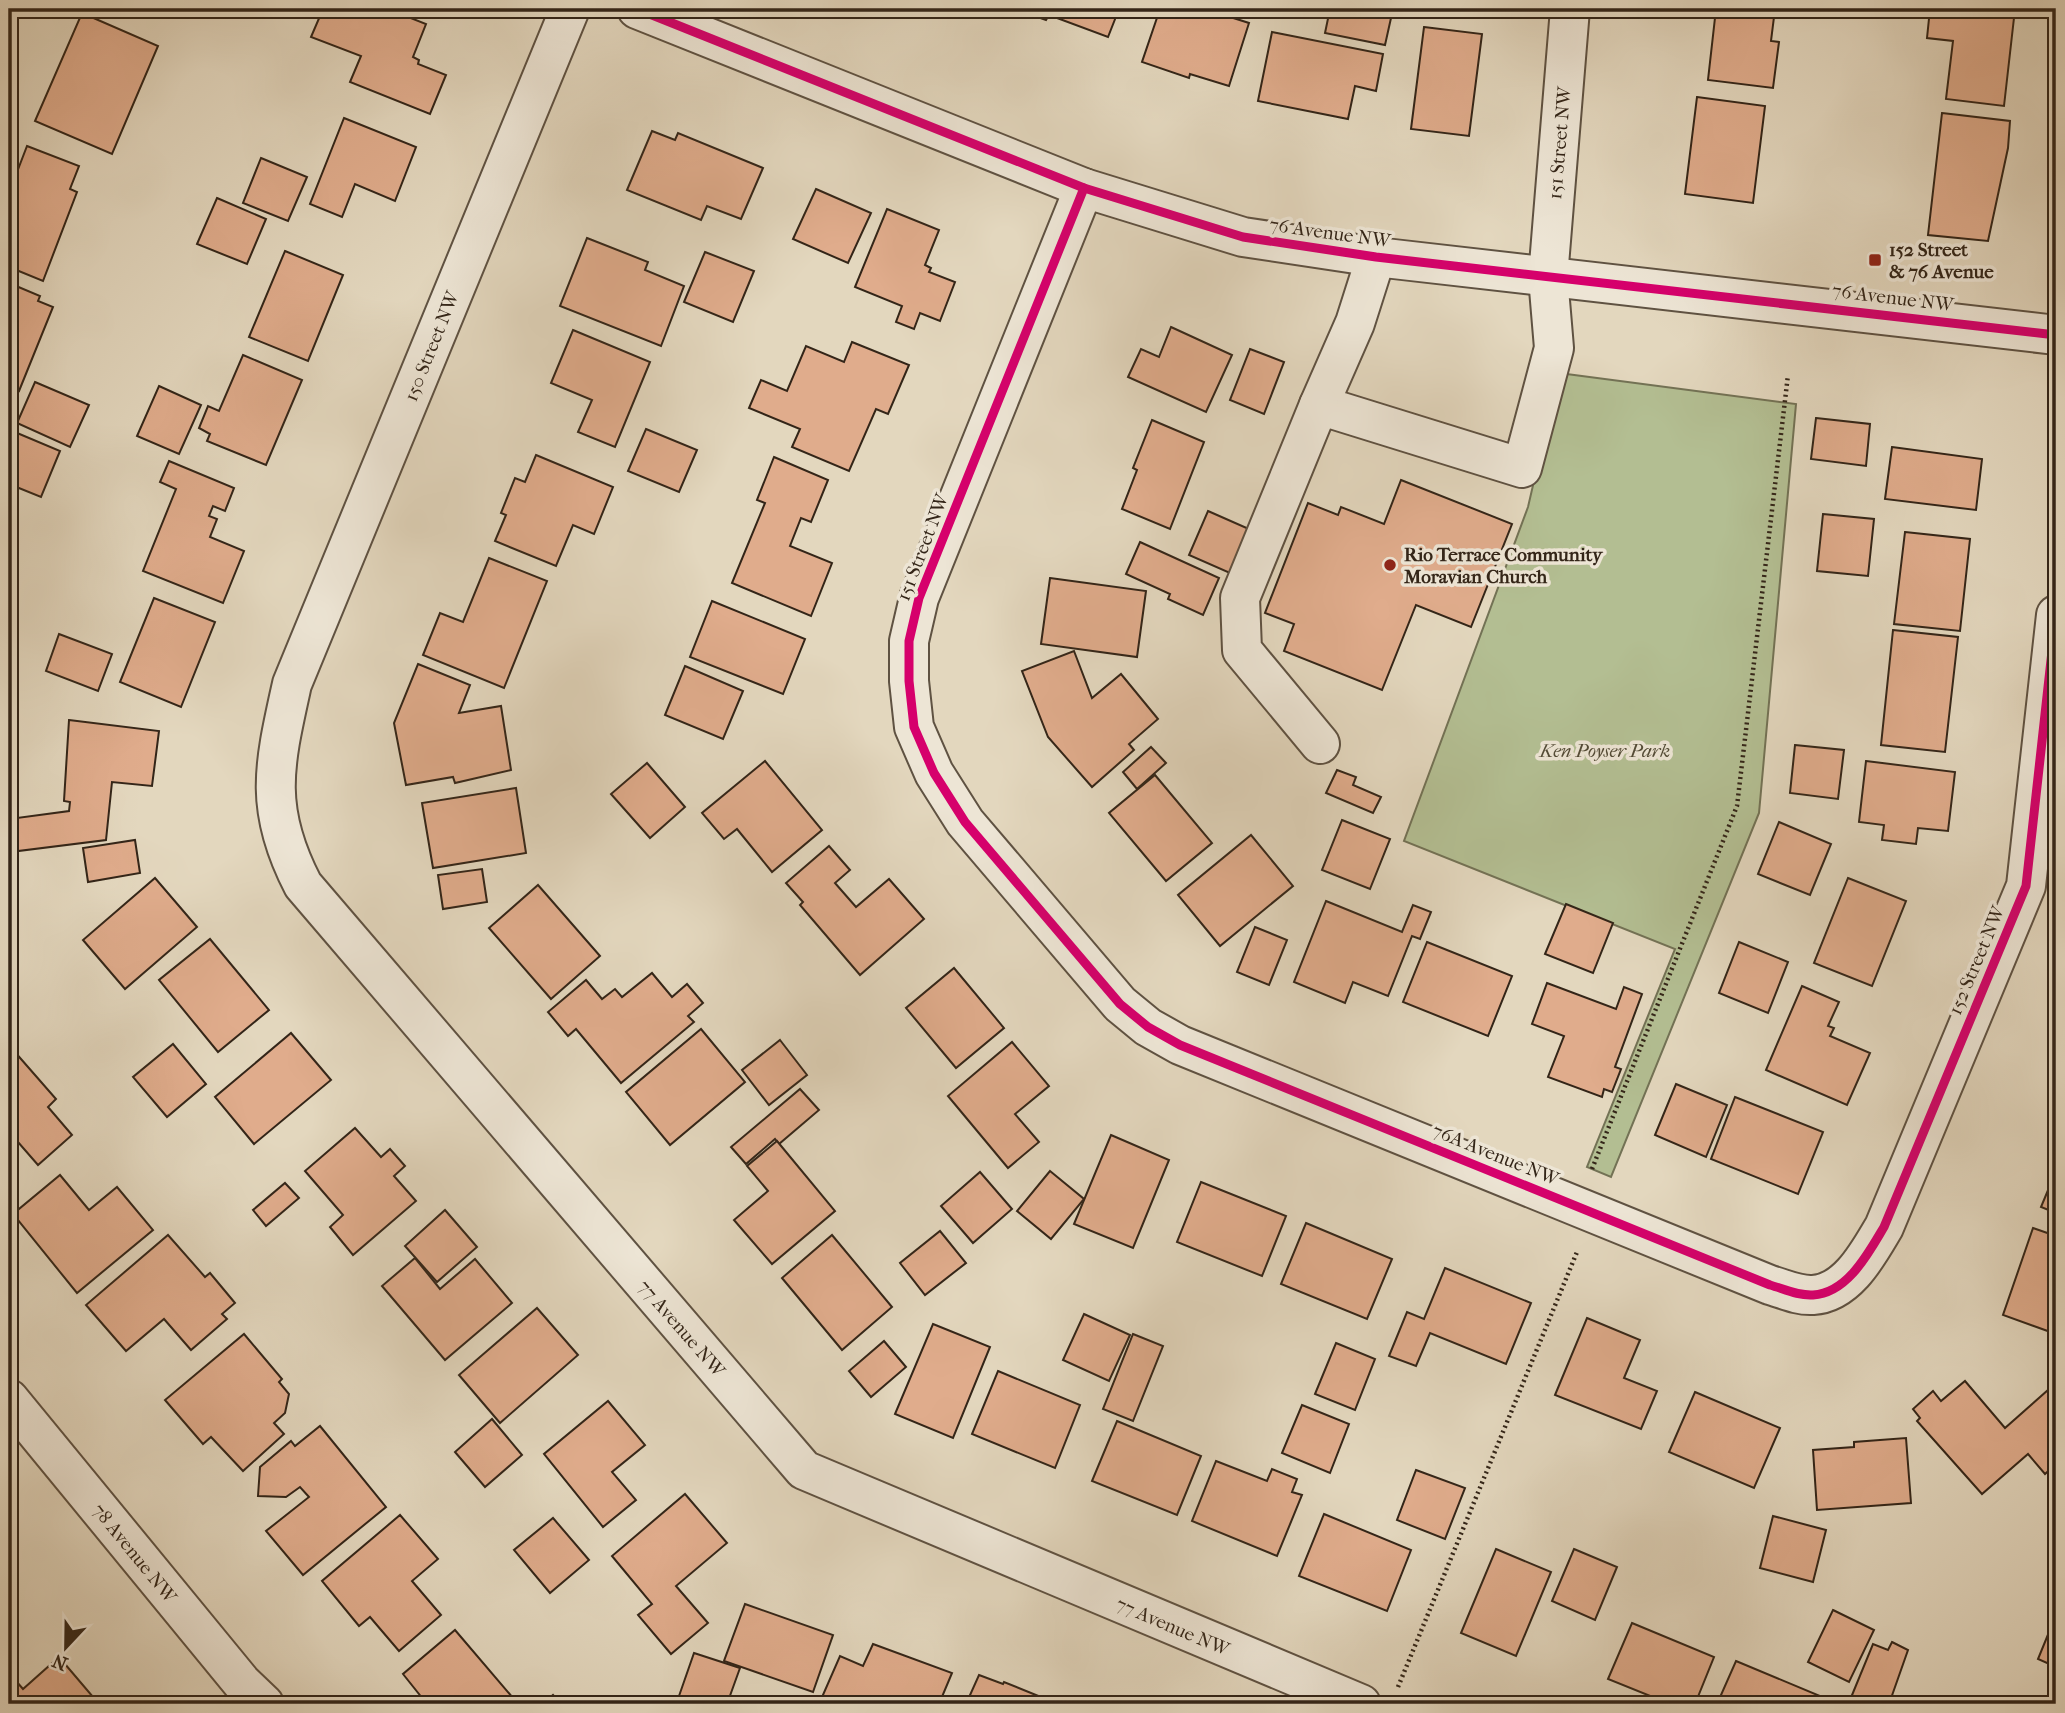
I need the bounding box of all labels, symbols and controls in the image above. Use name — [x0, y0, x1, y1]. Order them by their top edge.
street label: 151 Street NW — [1544, 84, 1576, 200]
street label: 76 Avenue NW — [1268, 214, 1393, 253]
place label: 152 Street & 76 Avenue — [1889, 239, 1994, 283]
marker: 152 Street & 76 Avenue — [1867, 252, 1883, 268]
street label: 76 Avenue NW — [1831, 280, 1956, 317]
street label: 150 Street NW — [400, 287, 464, 405]
street label: 151 Street NW — [892, 489, 954, 604]
place label: Rio Terrace Community Moravian Church — [1403, 544, 1603, 588]
marker: Rio Terrace Community Moravian Church — [1382, 557, 1398, 573]
park label: Ken Poyser Park — [1538, 740, 1670, 762]
street label: 152 Street NW — [1944, 901, 2010, 1018]
street label: 76A Avenue NW — [1429, 1120, 1563, 1191]
street label: 77 Avenue NW — [633, 1276, 730, 1383]
street label: 78 Avenue NW — [88, 1500, 182, 1609]
street label: 77 Avenue NW — [1113, 1593, 1234, 1661]
north arrow — [32, 1612, 102, 1682]
text: N — [49, 1649, 71, 1675]

